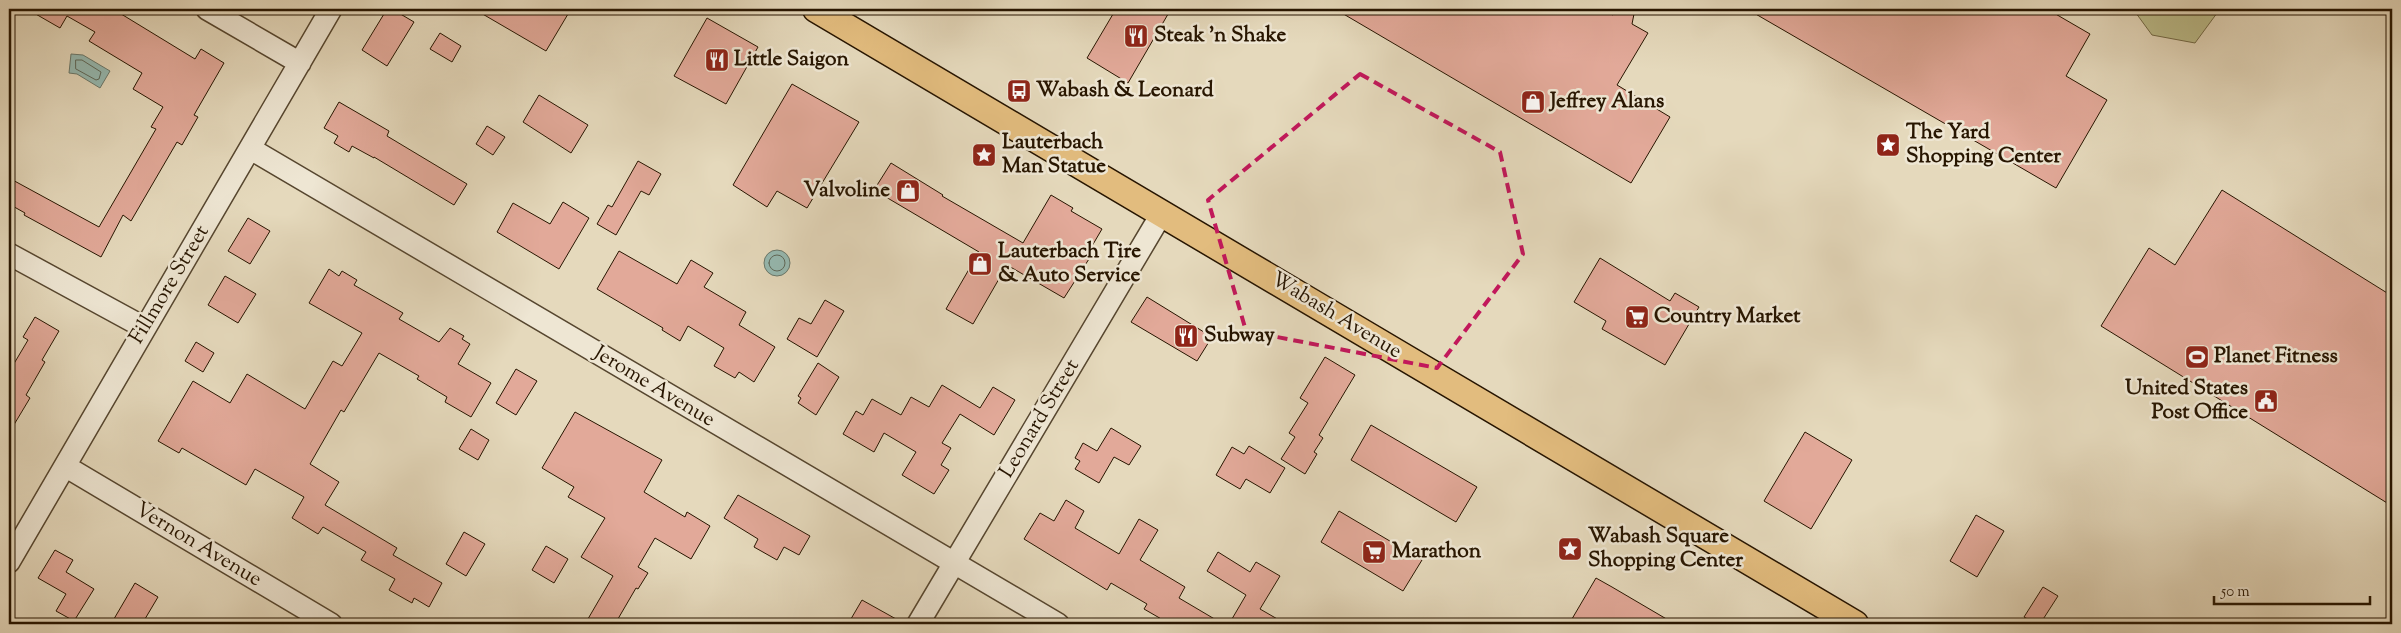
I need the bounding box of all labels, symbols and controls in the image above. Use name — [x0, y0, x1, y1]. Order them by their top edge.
place label: Steak 'n Shake — [1154, 21, 1286, 51]
restaurant icon: Steak 'n Shake — [1123, 23, 1149, 49]
place label: Little Saigon — [734, 45, 849, 75]
restaurant icon: Little Saigon — [704, 47, 730, 73]
place label: Wabash & Leonard — [1036, 76, 1214, 106]
bus stop icon: Wabash & Leonard — [1006, 78, 1032, 104]
place label: Jeffrey Alans — [1548, 87, 1664, 117]
shop icon: Jeffrey Alans — [1520, 89, 1546, 115]
place label: The Yard Shopping Center — [1906, 118, 2061, 172]
place label: Lauterbach Man Statue — [1002, 128, 1106, 182]
place icon: The Yard Shopping Center — [1875, 132, 1901, 158]
place icon: Lauterbach Man Statue — [971, 142, 997, 168]
place label: Valvoline — [803, 176, 890, 206]
shop icon: Valvoline — [895, 178, 921, 204]
street label: Fillmore Street — [123, 220, 217, 350]
place label: Lauterbach Tire & Auto Service — [998, 237, 1141, 291]
shop icon: Lauterbach Tire & Auto Service — [967, 251, 993, 277]
street label: Wabash Avenue — [1265, 265, 1407, 367]
place label: Country Market — [1654, 302, 1801, 332]
supermarket icon: Country Market — [1624, 304, 1650, 330]
place label: Subway — [1204, 321, 1275, 351]
restaurant icon: Subway — [1173, 323, 1199, 349]
street label: Jerome Avenue — [587, 338, 720, 435]
place label: Planet Fitness — [2214, 342, 2338, 372]
sports icon: Planet Fitness — [2184, 344, 2210, 370]
street label: Leonard Street — [993, 354, 1087, 484]
place label: United States Post Office — [2125, 374, 2248, 428]
public building icon: United States Post Office — [2253, 388, 2279, 414]
street label: Vernon Avenue — [129, 495, 267, 595]
place label: Wabash Square Shopping Center — [1588, 522, 1743, 576]
place icon: Wabash Square Shopping Center — [1557, 536, 1583, 562]
place label: Marathon — [1392, 537, 1482, 567]
supermarket icon: Marathon — [1361, 539, 1387, 565]
scale bar — [2214, 573, 2370, 605]
text: 50 m — [2220, 582, 2250, 603]

